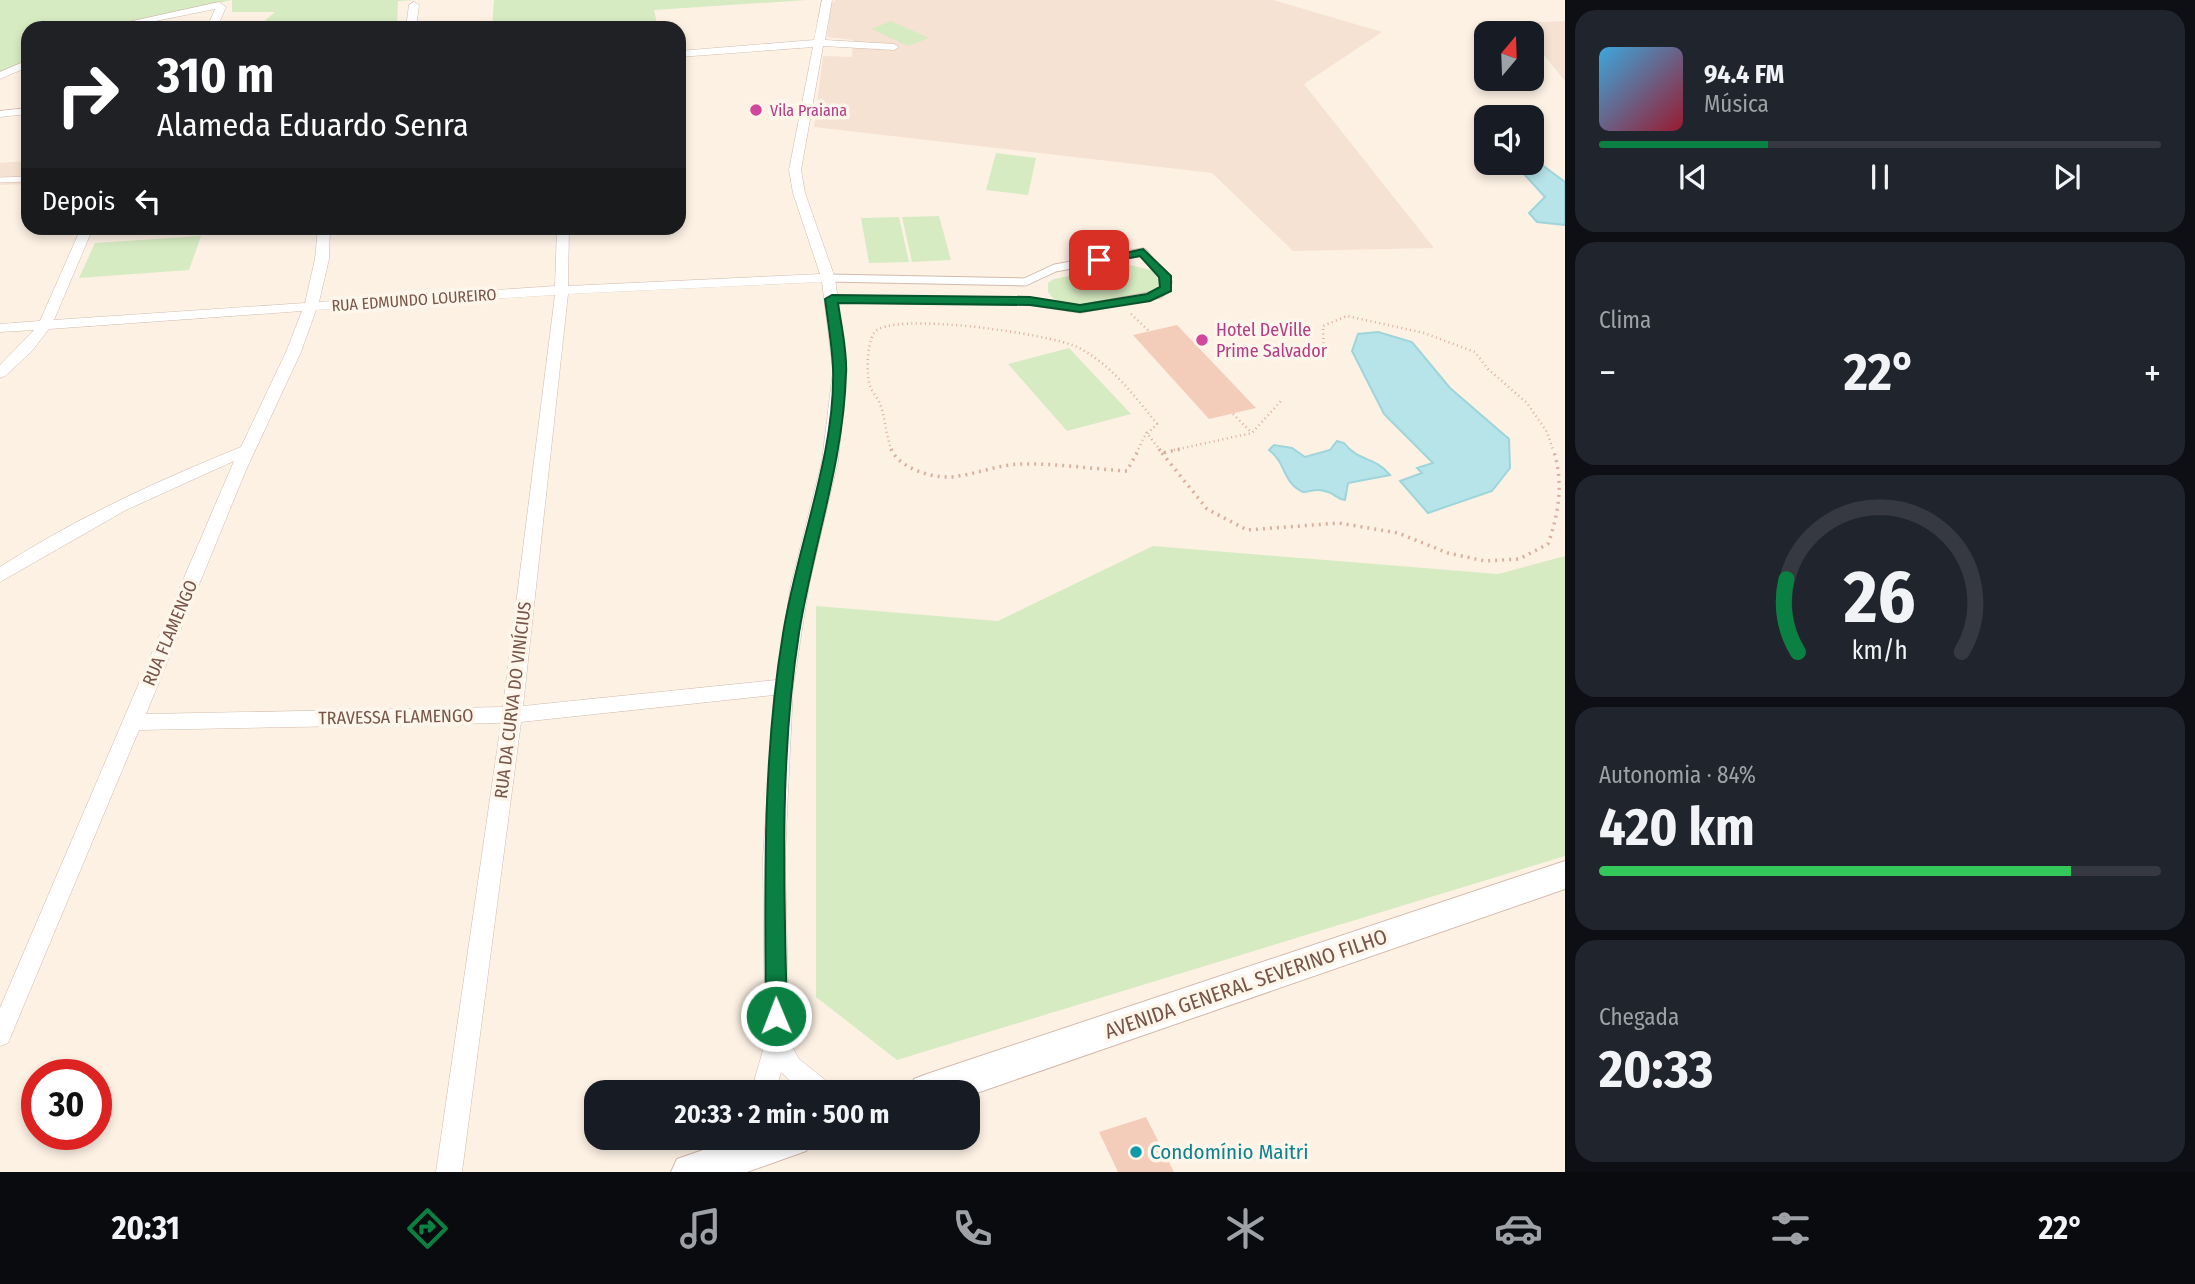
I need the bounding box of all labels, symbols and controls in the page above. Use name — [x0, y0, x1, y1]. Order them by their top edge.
north arrow — [1474, 21, 1544, 91]
map controls — [1474, 21, 1544, 175]
text: 310 m — [157, 46, 274, 105]
icon: right — [42, 49, 133, 140]
text: 94.4 FM — [1704, 59, 1784, 90]
text: Música — [1704, 90, 1769, 118]
place label: Vila Praiana — [770, 101, 847, 120]
marker: Vila Praiana — [748, 102, 764, 118]
button: sound — [1474, 105, 1544, 175]
text: Alameda Eduardo Senra — [157, 106, 469, 144]
icon: previous — [1674, 158, 1712, 196]
icon: pause — [1861, 158, 1899, 196]
icon: next — [2048, 158, 2086, 196]
icon: left — [129, 182, 167, 220]
text: Depois — [42, 186, 115, 217]
pin — [1069, 230, 1129, 290]
icon: arrive — [1080, 241, 1118, 279]
street label: RUA EDMUNDO LOUREIRO — [331, 285, 497, 315]
text: Clima — [1599, 306, 1651, 334]
place label: Hotel DeVille Prime Salvador — [1216, 319, 1328, 362]
marker: Hotel DeVille Prime Salvador — [1194, 332, 1210, 348]
text: 22° — [1844, 341, 1916, 404]
text: − — [1599, 350, 1616, 396]
text: + — [2144, 350, 2161, 396]
text: 26 — [1843, 554, 1916, 641]
street label: RUA FLAMENGO — [138, 577, 202, 689]
street label: RUA DA CURVA DO VINÍCIUS — [489, 600, 536, 800]
text: km/h — [1852, 636, 1908, 666]
street label: TRAVESSA FLAMENGO — [318, 705, 474, 729]
text: Autonomia · 84% — [1599, 761, 1756, 789]
text: 420 km — [1599, 796, 1755, 859]
street label: AVENIDA GENERAL SEVERINO FILHO — [1101, 923, 1391, 1045]
position arrow — [739, 979, 813, 1053]
text: Chegada — [1599, 1003, 1679, 1031]
text: 20:33 — [1599, 1038, 1713, 1101]
speed limit sign: 30 — [21, 1059, 112, 1150]
text: 20:33 · 2 min · 500 m — [675, 1099, 889, 1130]
place label: Condomínio Maitri — [1150, 1139, 1308, 1165]
marker: Condomínio Maitri — [1128, 1144, 1144, 1160]
icon: directions — [403, 1204, 452, 1253]
icon: music — [676, 1204, 725, 1253]
icon: phone — [948, 1204, 997, 1253]
icon: climate — [1221, 1204, 1270, 1253]
icon: car — [1494, 1204, 1543, 1253]
icon: filters — [1766, 1204, 1815, 1253]
text: 20:31 — [112, 1209, 180, 1247]
text: 22° — [2039, 1209, 2083, 1247]

